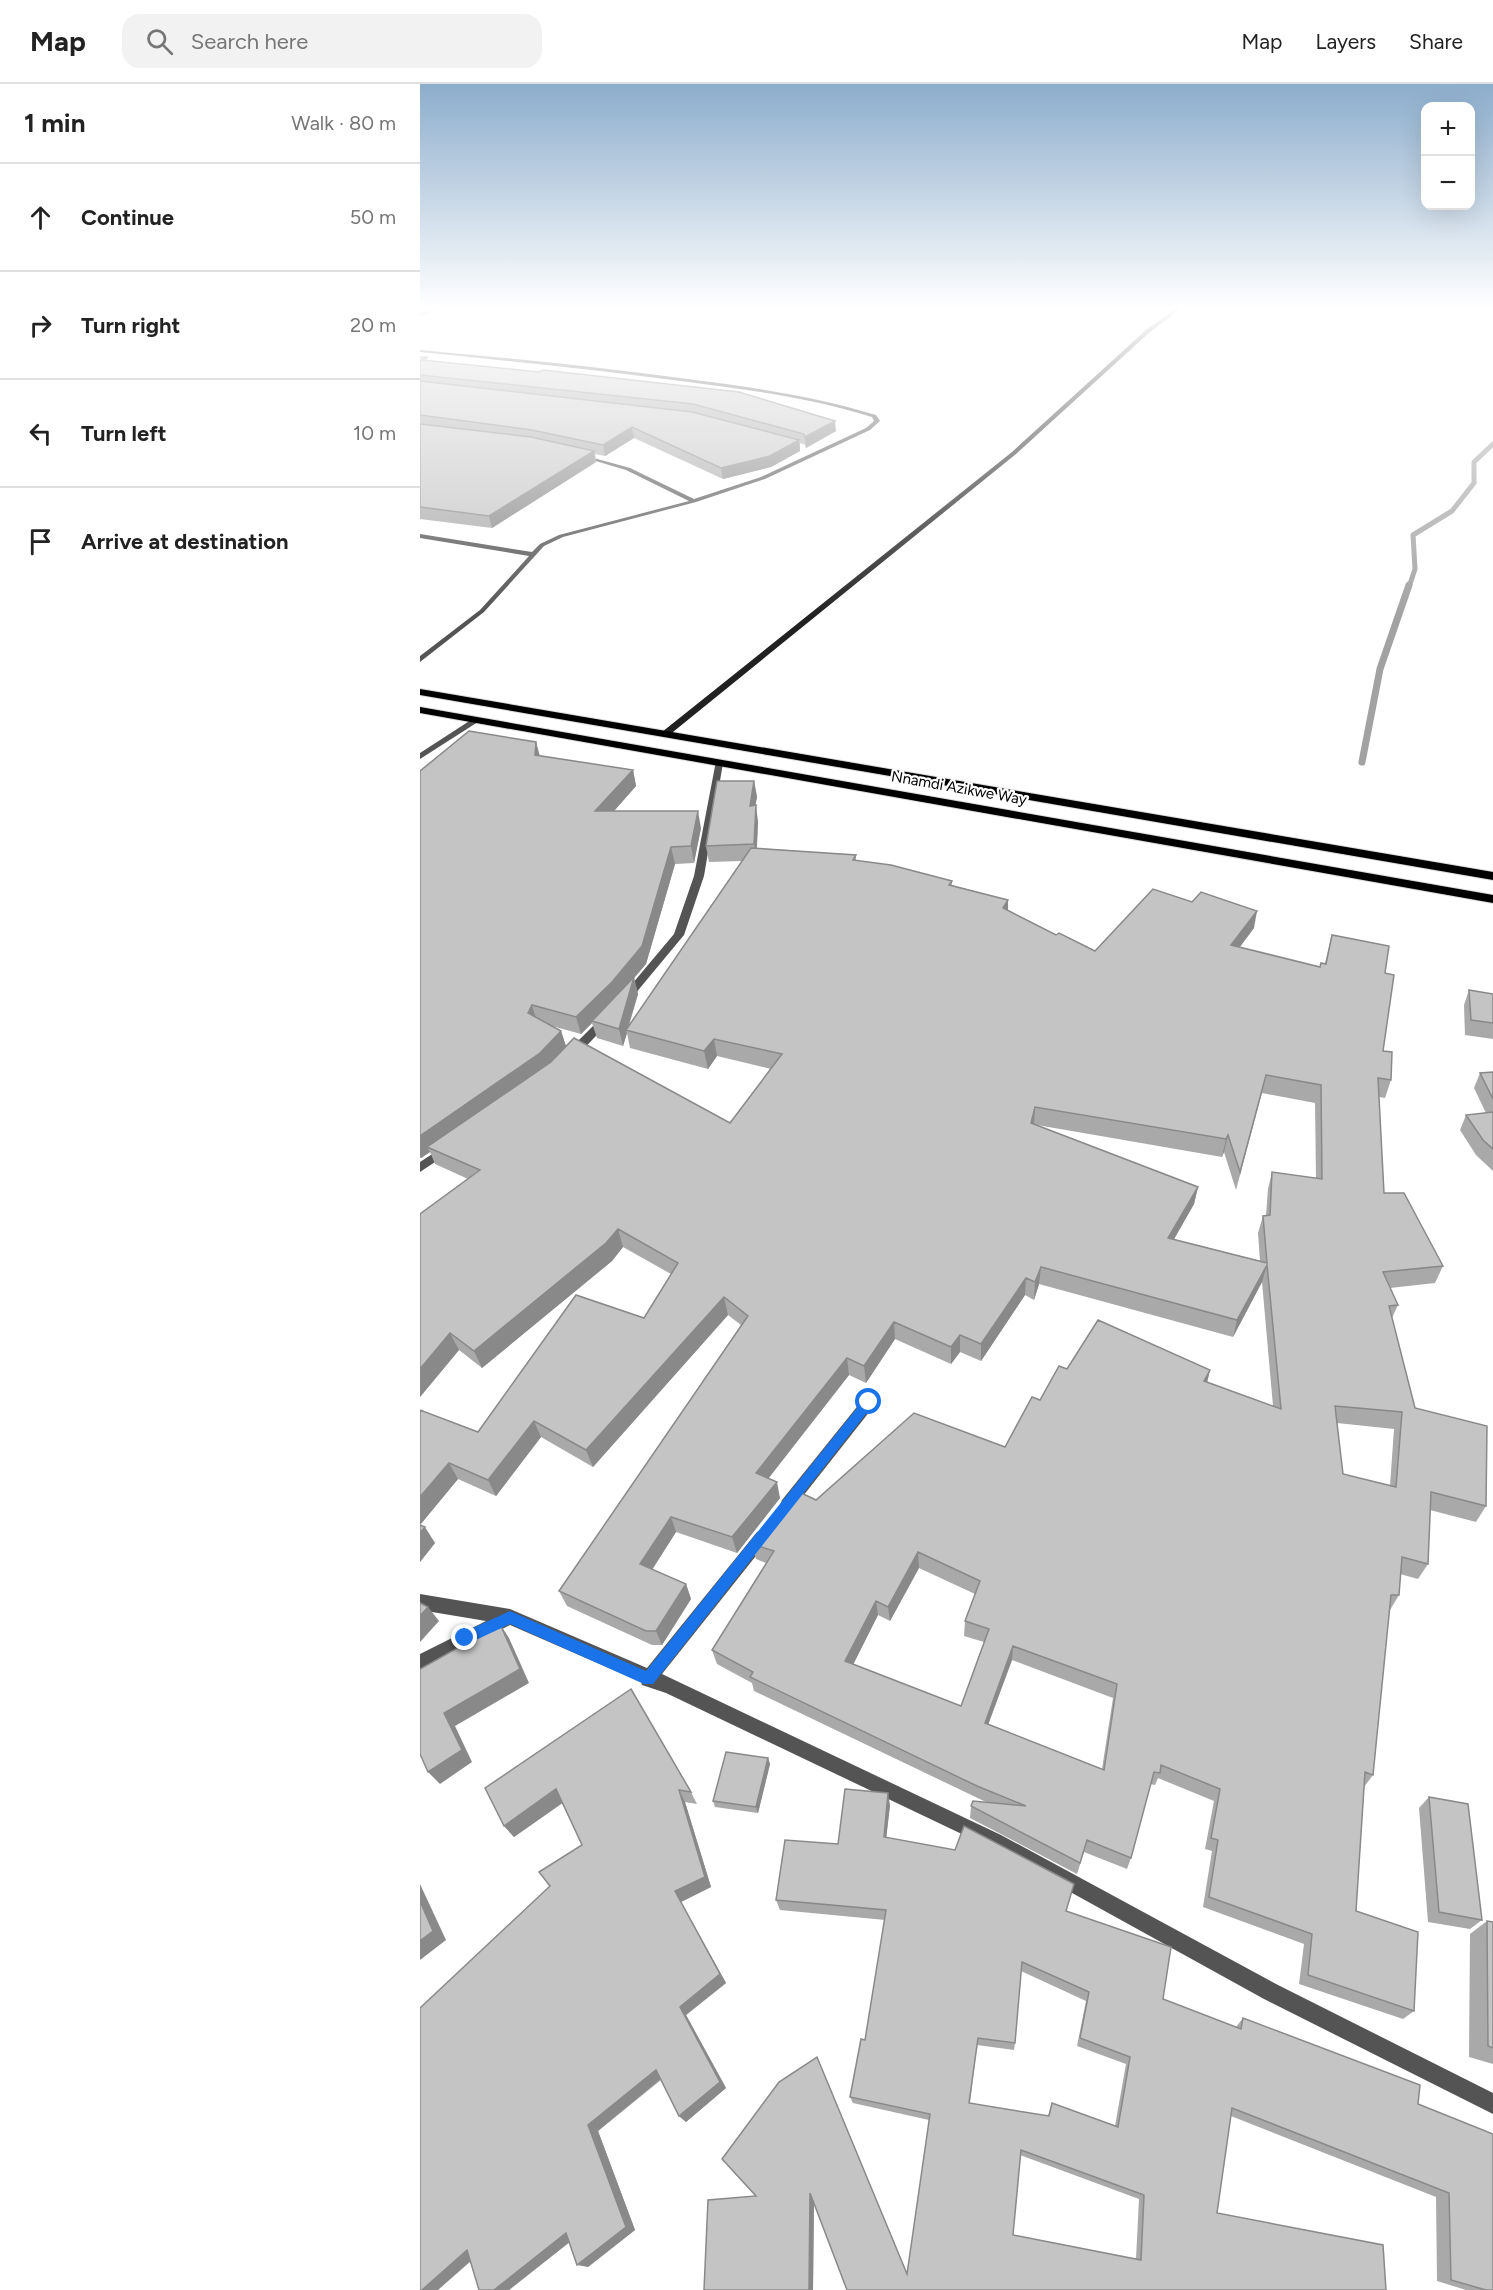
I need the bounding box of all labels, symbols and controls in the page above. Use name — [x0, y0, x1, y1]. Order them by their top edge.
search box — [122, 14, 542, 68]
text: Map — [30, 24, 86, 58]
icon: search — [143, 25, 176, 58]
text: Search here — [191, 28, 308, 55]
text: Map — [1242, 29, 1282, 54]
text: Layers — [1315, 29, 1376, 54]
text: Share — [1409, 29, 1463, 54]
map controls — [1421, 102, 1475, 210]
button: + — [1421, 102, 1475, 156]
text: 1 min — [24, 107, 85, 139]
text: Walk · 80 m — [291, 111, 396, 135]
button: − — [1421, 156, 1475, 210]
icon: ahead — [24, 201, 57, 234]
text: Continue — [81, 204, 174, 231]
text: 50 m — [350, 205, 396, 229]
icon: right — [24, 309, 57, 342]
text: Turn right — [81, 312, 180, 339]
text: 20 m — [350, 313, 396, 337]
icon: left — [24, 417, 57, 450]
text: Turn left — [81, 420, 167, 447]
text: 10 m — [353, 421, 396, 445]
icon: arrive — [24, 525, 57, 558]
text: Arrive at destination — [81, 528, 289, 555]
street label: Nnamdi Azikwe Way — [890, 767, 1028, 809]
route start — [855, 1388, 881, 1414]
route end — [451, 1624, 477, 1650]

